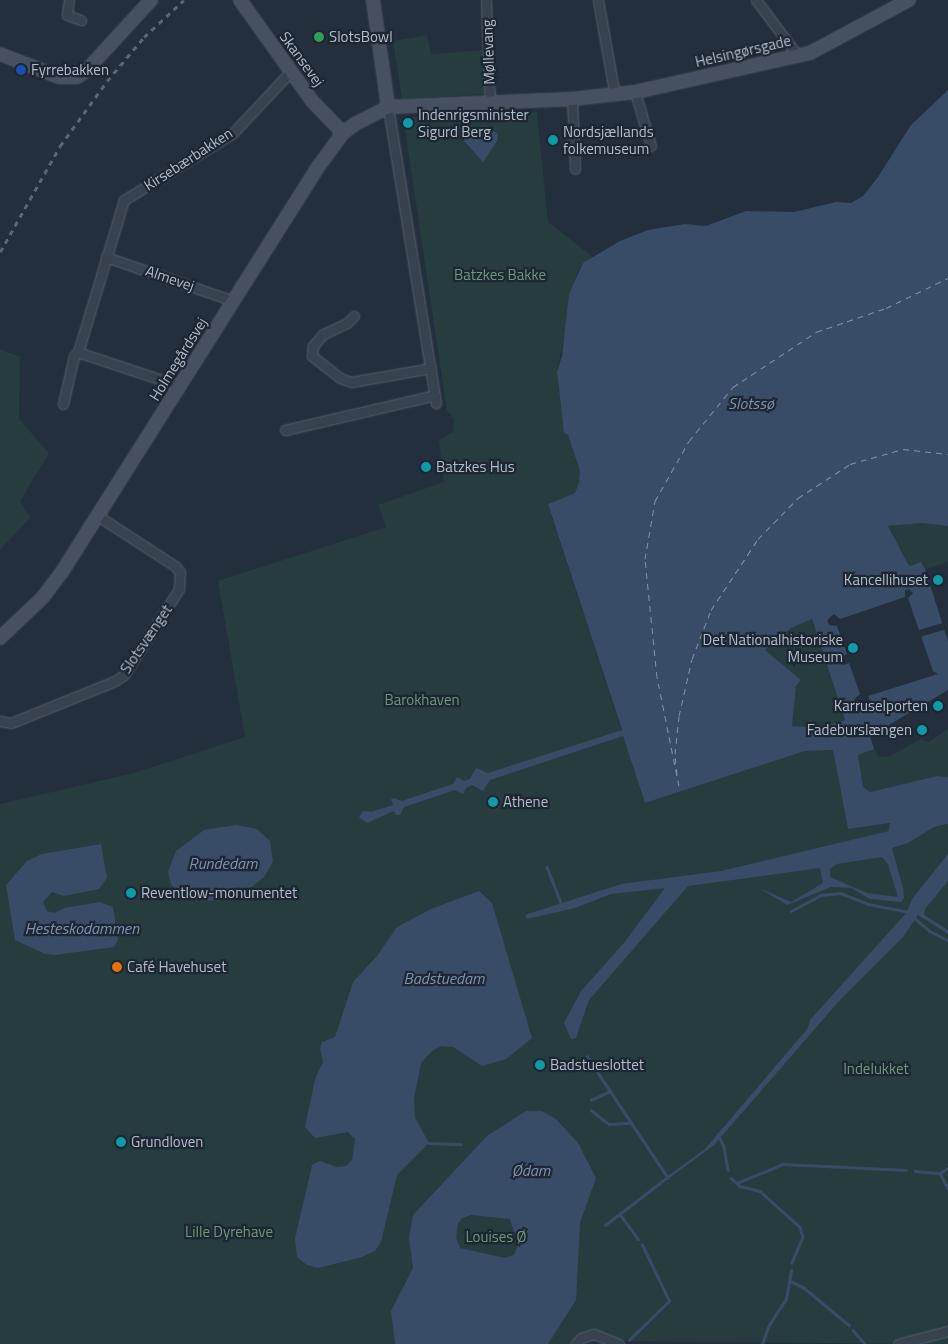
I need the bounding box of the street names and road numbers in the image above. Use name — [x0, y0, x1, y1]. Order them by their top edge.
street label: Møllevang — [478, 19, 498, 85]
street label: Skansevej — [276, 28, 328, 90]
street label: Helsingørsgade — [693, 31, 793, 71]
street label: Kirsebærbakken — [140, 124, 236, 194]
street label: Almevej — [143, 261, 197, 295]
street label: Holmegårdsvej — [145, 314, 211, 404]
street label: Slotsvænget — [116, 601, 176, 677]

